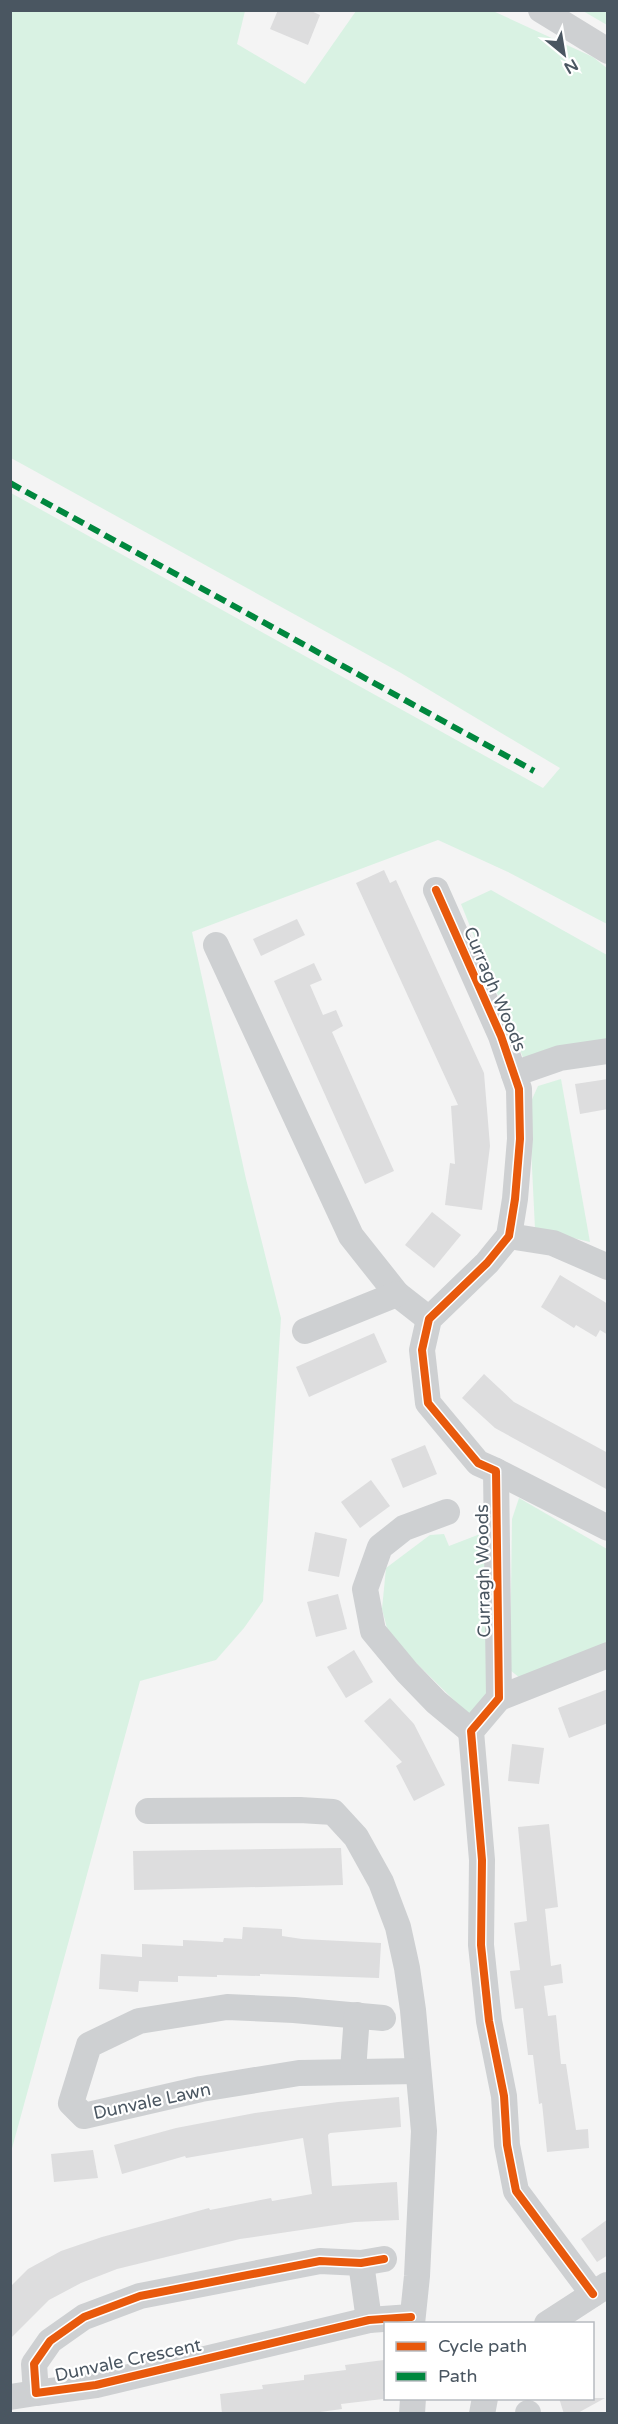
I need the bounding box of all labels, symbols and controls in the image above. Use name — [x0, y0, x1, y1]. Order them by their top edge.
north arrow — [534, 24, 594, 84]
text: N — [560, 54, 582, 78]
street label: Curragh Woods — [459, 923, 531, 1055]
street label: Curragh Woods — [471, 1504, 495, 1638]
street label: Dunvale Lawn — [91, 2078, 213, 2124]
legend — [384, 2322, 594, 2400]
street label: Dunvale Crescent — [53, 2334, 203, 2386]
text: Cycle path — [438, 2335, 527, 2357]
text: Path — [438, 2365, 477, 2387]

